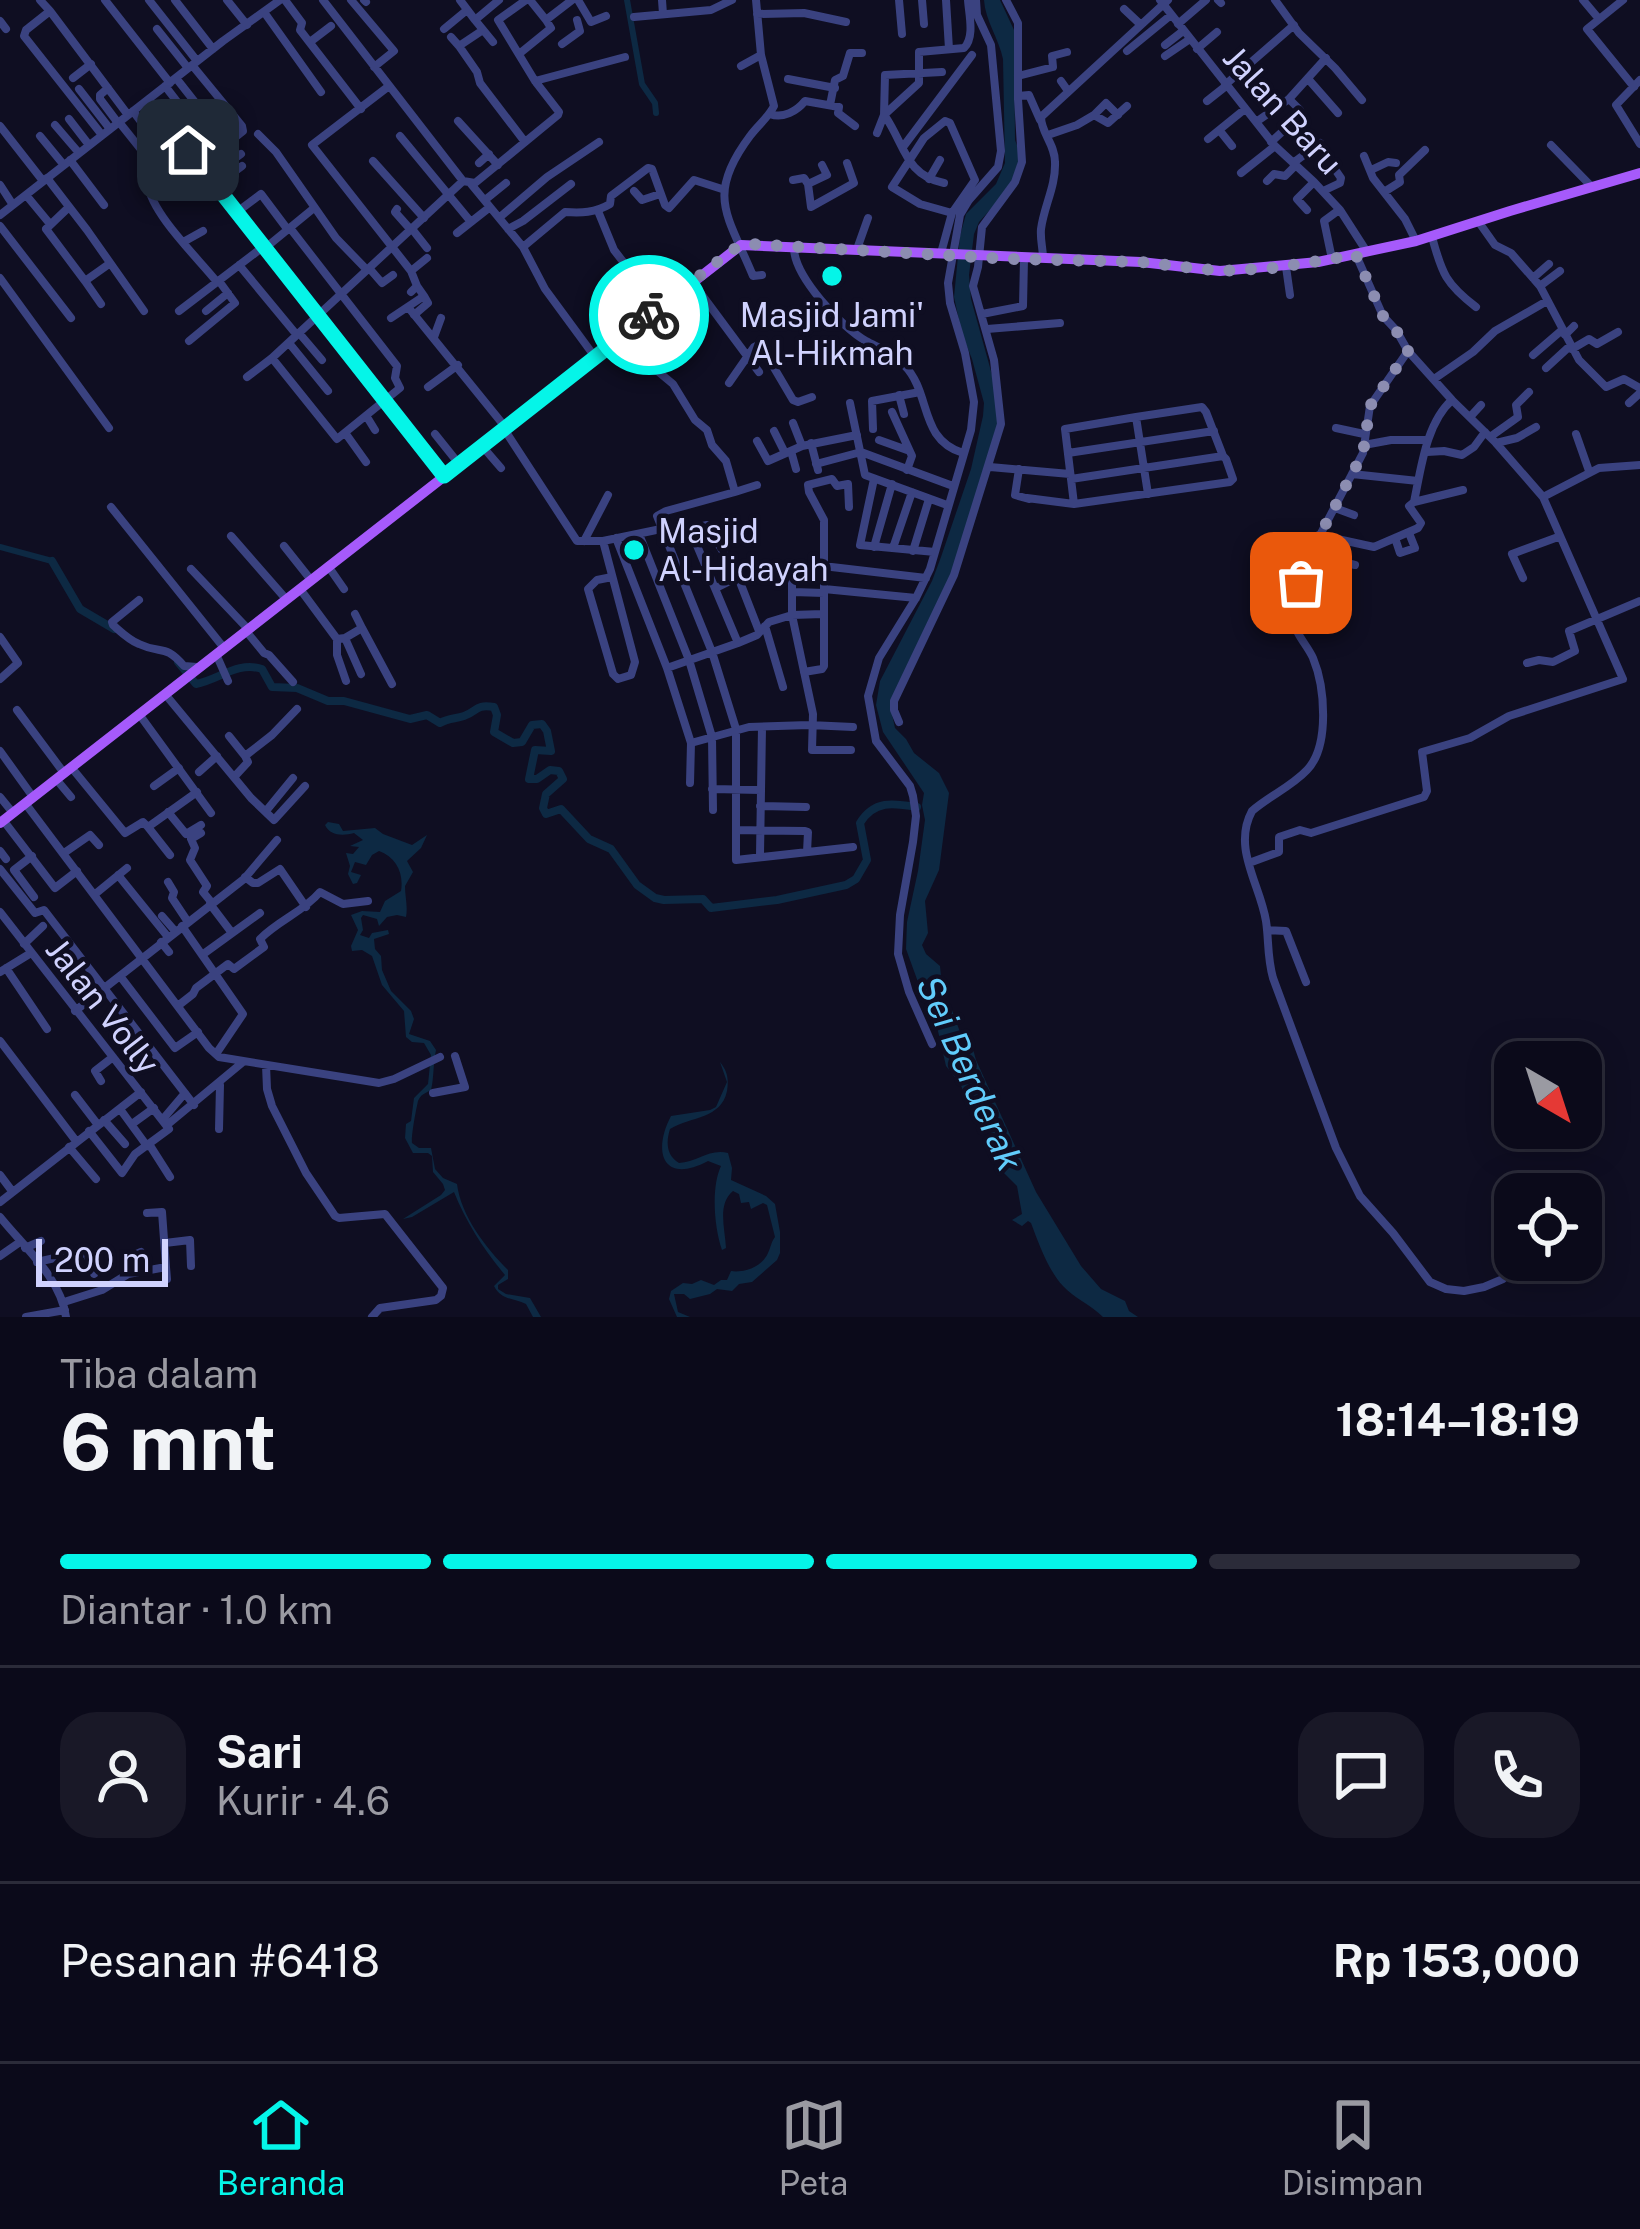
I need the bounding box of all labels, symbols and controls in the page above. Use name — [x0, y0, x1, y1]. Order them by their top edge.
street label: Jalan Baru — [1216, 38, 1350, 182]
pin — [137, 99, 239, 201]
icon: home — [155, 117, 221, 183]
courier — [589, 255, 709, 375]
marker: Masjid Jami' Al-Hikmah — [819, 263, 845, 289]
icon: bike — [616, 282, 682, 348]
place label: Masjid Jami' Al-Hikmah — [740, 296, 924, 372]
place label: Masjid Al-Hidayah — [658, 512, 829, 588]
pin — [1250, 532, 1352, 634]
marker: Masjid Al-Hidayah — [621, 537, 647, 563]
icon: bag — [1268, 550, 1334, 616]
street label: Jalan Volly — [38, 931, 168, 1081]
water label: Sei Berderak — [908, 969, 1032, 1177]
north arrow — [1494, 1041, 1602, 1149]
map controls — [1494, 1041, 1602, 1281]
button: locate — [1494, 1173, 1602, 1281]
scale bar — [36, 1233, 168, 1286]
text: 200 m — [54, 1241, 150, 1279]
text: Tiba dalam — [60, 1351, 258, 1397]
text: 18:14–18:19 — [1336, 1393, 1580, 1446]
text: 6 mnt — [60, 1396, 276, 1488]
text: Diantar · 1.0 km — [60, 1587, 333, 1633]
button: person — [60, 1712, 186, 1838]
button: chat — [1298, 1712, 1424, 1838]
button: phone — [1454, 1712, 1580, 1838]
text: Sari — [216, 1725, 303, 1778]
text: Kurir · 4.6 — [216, 1778, 390, 1824]
text: Pesanan #6418 — [60, 1934, 380, 1987]
text: Rp 153,000 — [1333, 1934, 1580, 1987]
tab: Beranda — [217, 2092, 345, 2202]
tab: Peta — [779, 2092, 848, 2202]
tab: Disimpan — [1282, 2092, 1423, 2202]

